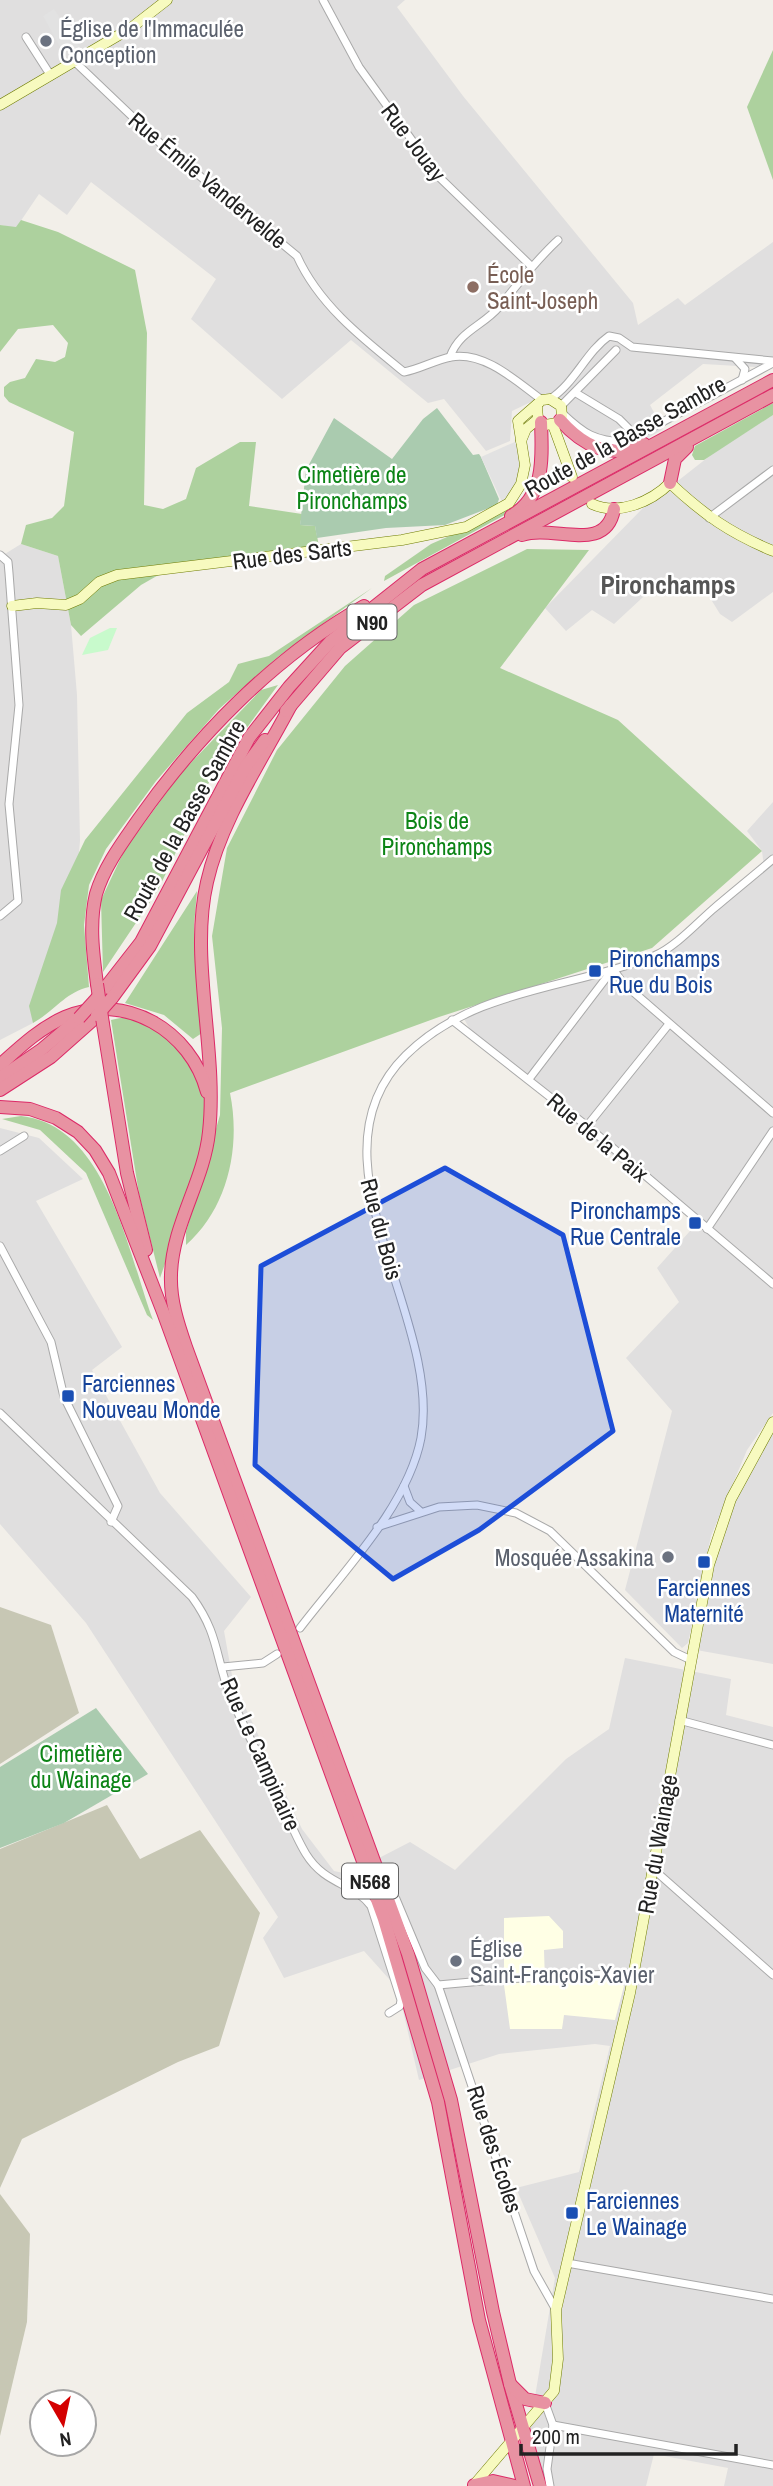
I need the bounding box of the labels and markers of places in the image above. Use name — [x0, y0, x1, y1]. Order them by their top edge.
place label: Église de l'Immaculée Conception — [60, 13, 244, 70]
marker: Église de l'Immaculée Conception — [38, 33, 54, 49]
place label: École Saint-Joseph — [487, 259, 598, 316]
marker: École Saint-Joseph — [465, 279, 481, 295]
place label: Pironchamps Rue du Bois — [609, 943, 720, 1000]
marker: Pironchamps Rue du Bois — [587, 963, 603, 979]
place label: Pironchamps Rue Centrale — [570, 1195, 681, 1252]
marker: Pironchamps Rue Centrale — [687, 1215, 703, 1231]
place label: Farciennes Nouveau Monde — [82, 1368, 220, 1425]
marker: Farciennes Nouveau Monde — [60, 1388, 76, 1404]
place label: Mosquée Assakina — [495, 1542, 655, 1573]
marker: Mosquée Assakina — [660, 1549, 676, 1565]
marker: Farciennes Maternité — [696, 1554, 712, 1570]
place label: Farciennes Maternité — [657, 1572, 751, 1629]
place label: Église Saint-François-Xavier — [470, 1933, 655, 1990]
marker: Église Saint-François-Xavier — [448, 1953, 464, 1969]
place label: Farciennes Le Wainage — [586, 2185, 687, 2242]
marker: Farciennes Le Wainage — [564, 2205, 580, 2221]

